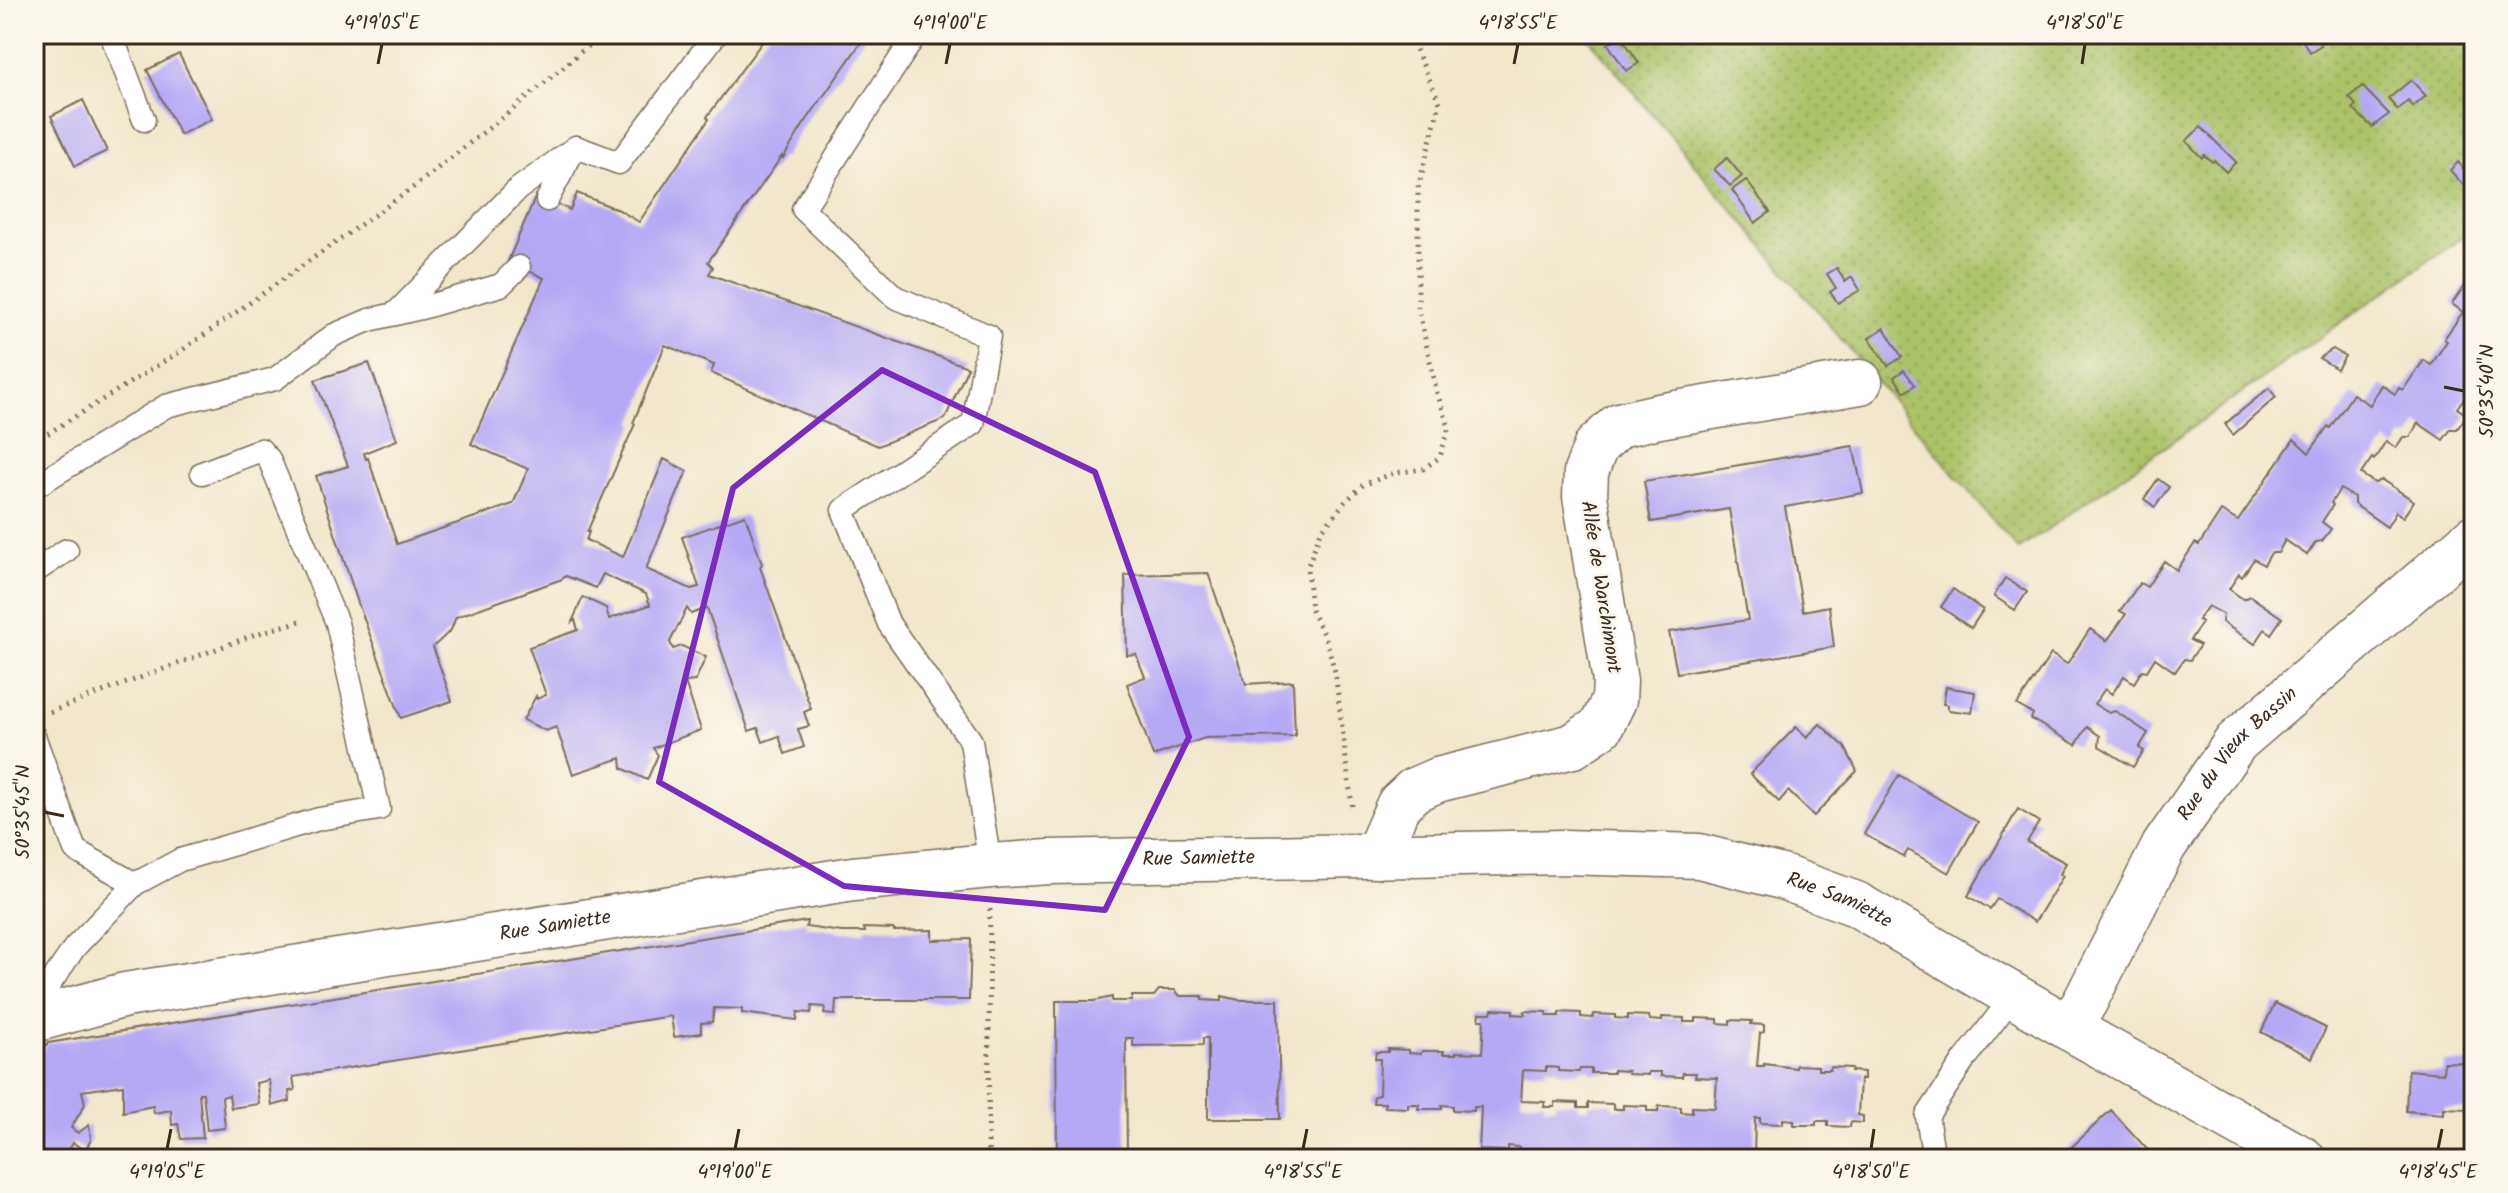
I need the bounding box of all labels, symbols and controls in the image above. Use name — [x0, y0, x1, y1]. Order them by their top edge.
text: 4°19'05"E — [344, 8, 421, 40]
text: 4°19'00"E — [912, 8, 989, 40]
text: 4°18'55"E — [1479, 8, 1559, 40]
text: 4°18'50"E — [2046, 8, 2125, 40]
text: 50°35'40"N — [2472, 344, 2504, 438]
street label: Allée de Warchimont — [1571, 498, 1629, 676]
street label: Rue du Vieux Bassin — [2170, 679, 2305, 828]
text: 50°35'45"N — [8, 765, 40, 859]
street label: Rue Samiette — [1142, 842, 1255, 876]
street label: Rue Samiette — [1782, 864, 1898, 938]
street label: Rue Samiette — [497, 902, 613, 951]
text: 4°19'05"E — [129, 1157, 206, 1189]
text: 4°19'00"E — [697, 1157, 774, 1189]
text: 4°18'55"E — [1264, 1157, 1344, 1189]
text: 4°18'50"E — [1832, 1157, 1911, 1189]
text: 4°18'45"E — [2398, 1157, 2479, 1189]

